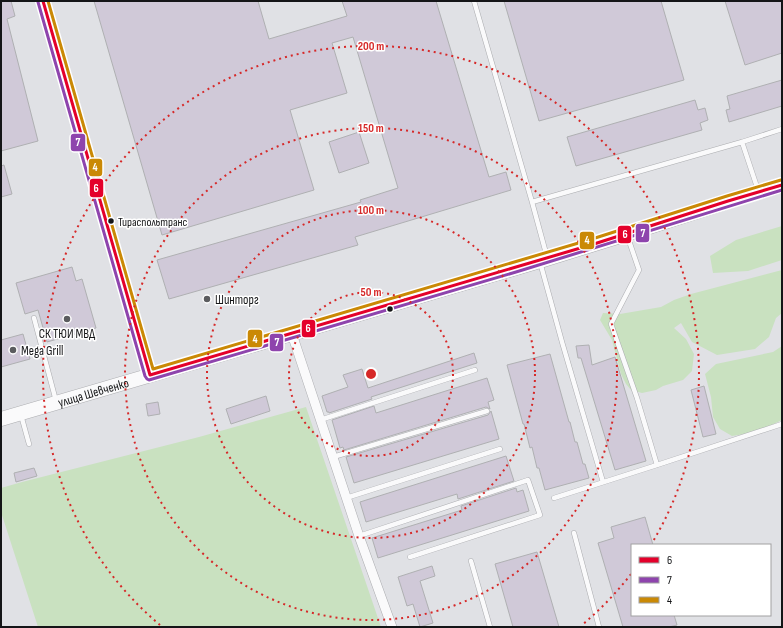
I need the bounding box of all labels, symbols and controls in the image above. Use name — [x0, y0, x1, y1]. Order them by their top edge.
text: 200 m — [358, 39, 384, 54]
text: 150 m — [358, 121, 384, 136]
line badge: 7 — [70, 133, 86, 152]
text: 7 — [76, 136, 81, 149]
line badge: 4 — [88, 158, 103, 177]
text: 4 — [92, 161, 98, 174]
line badge: 6 — [89, 178, 104, 198]
text: 6 — [93, 182, 99, 195]
text: 100 m — [358, 203, 384, 218]
place label: Тираспольтранс — [118, 215, 188, 230]
marker: Тираспольтранс — [106, 216, 116, 226]
line badge: 7 — [635, 223, 650, 243]
line badge: 6 — [617, 225, 632, 244]
text: 7 — [641, 227, 646, 240]
text: 6 — [622, 228, 628, 241]
line badge: 4 — [579, 231, 595, 250]
text: 4 — [584, 234, 590, 247]
text: 50 m — [361, 285, 381, 300]
place label: Шинторг — [215, 292, 259, 308]
marker: Шинторг — [202, 294, 212, 304]
unlabelled marker — [385, 304, 395, 314]
marker: СК ТЮИ МВД — [62, 314, 72, 324]
line badge: 6 — [301, 319, 316, 338]
text: 6 — [305, 322, 311, 335]
place label: СК ТЮИ МВД — [39, 326, 96, 342]
line badge: 4 — [247, 329, 263, 348]
text: 4 — [252, 333, 258, 346]
line badge: 7 — [269, 333, 284, 352]
text: 7 — [275, 336, 280, 349]
place label: Mega Grill — [21, 343, 64, 359]
marker: Mega Grill — [8, 345, 18, 355]
centre of rings — [364, 367, 378, 381]
street label: улица Шевченко — [56, 375, 131, 411]
legend — [631, 544, 771, 616]
text: 6 — [667, 553, 672, 568]
text: 7 — [667, 573, 672, 588]
text: 4 — [667, 593, 672, 608]

